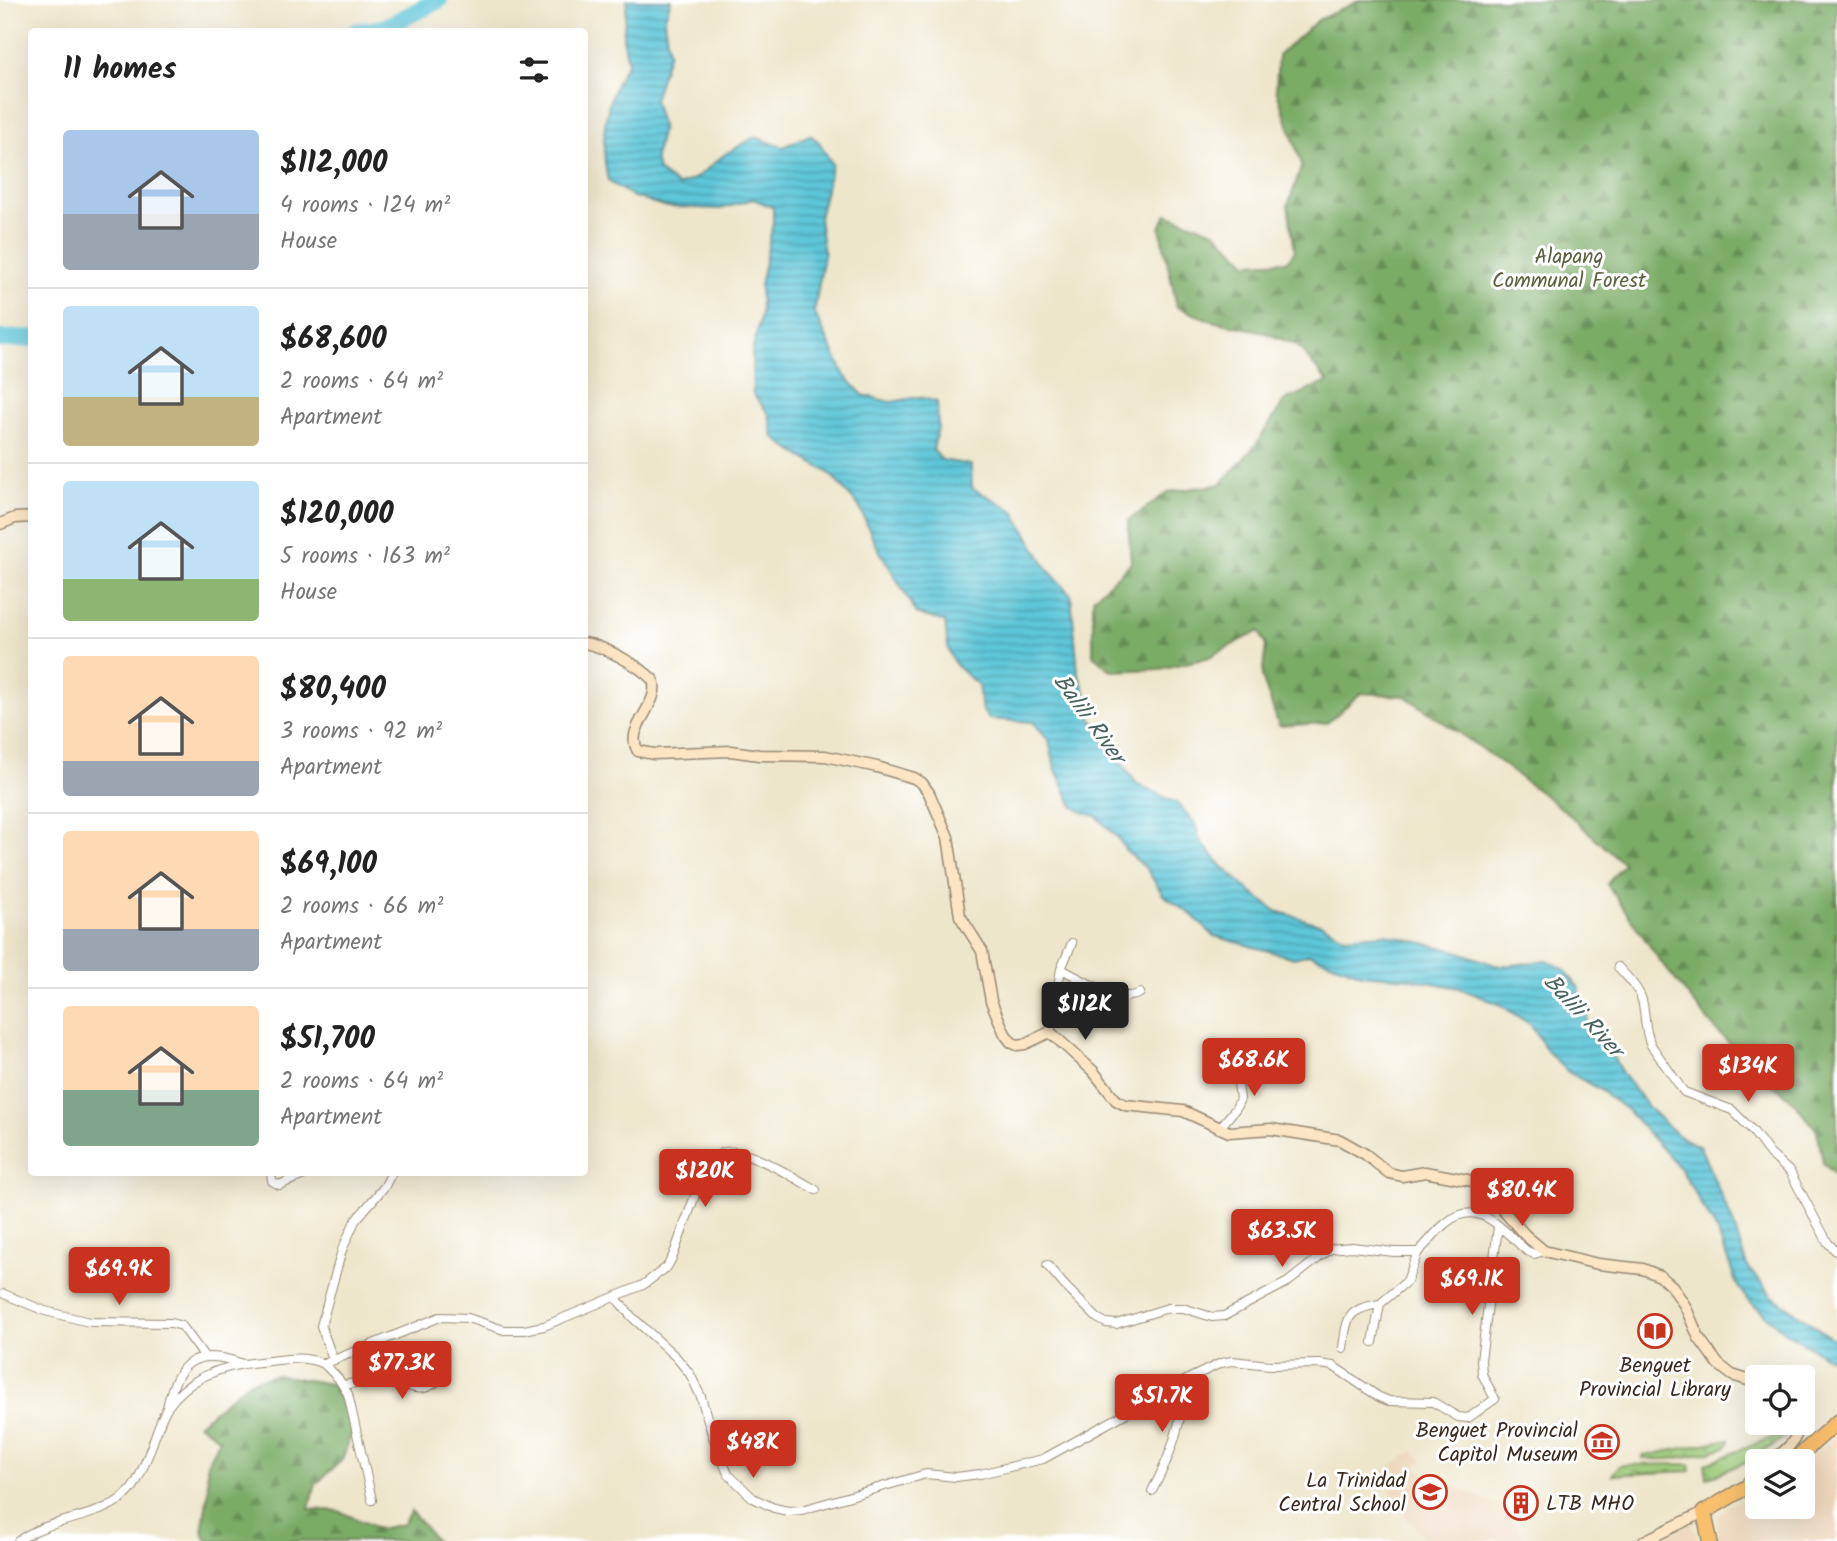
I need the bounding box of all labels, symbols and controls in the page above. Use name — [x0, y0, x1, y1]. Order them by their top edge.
text: 11 homes — [63, 46, 176, 94]
icon: filters — [515, 51, 553, 89]
text: $112,000 — [280, 140, 387, 188]
icon: home — [119, 158, 203, 242]
text: 4 rooms · 124 m² — [280, 188, 450, 224]
text: House — [280, 224, 337, 260]
park label: Alapang Communal Forest — [1492, 241, 1647, 298]
text: $68,600 — [280, 316, 387, 364]
icon: home — [119, 334, 203, 418]
text: 2 rooms · 64 m² — [280, 364, 443, 400]
text: Apartment — [280, 400, 382, 436]
text: $120,000 — [280, 491, 394, 539]
icon: home — [119, 509, 203, 593]
text: 5 rooms · 163 m² — [280, 539, 450, 575]
text: House — [280, 575, 337, 611]
text: $80,400 — [280, 666, 386, 714]
water label: Balili River — [1043, 667, 1136, 775]
icon: home — [119, 684, 203, 768]
text: 3 rooms · 92 m² — [280, 714, 442, 750]
text: Apartment — [280, 750, 382, 786]
text: $69,100 — [280, 841, 377, 889]
icon: home — [119, 859, 203, 943]
text: 2 rooms · 66 m² — [280, 889, 443, 925]
text: Apartment — [280, 925, 382, 961]
water label: Balili River — [1534, 966, 1634, 1070]
pin: $112K — [1036, 982, 1134, 1042]
text: $112K — [1058, 987, 1112, 1023]
text: $51,700 — [280, 1016, 375, 1064]
icon: home — [119, 1034, 203, 1118]
pin: $68.6K — [1197, 1038, 1311, 1098]
text: $68.6K — [1218, 1043, 1290, 1079]
pin: $134K — [1699, 1044, 1797, 1104]
text: $134K — [1718, 1049, 1778, 1085]
text: 2 rooms · 64 m² — [280, 1064, 443, 1100]
text: Apartment — [280, 1100, 382, 1136]
pin: $120K — [656, 1150, 754, 1209]
text: $120K — [675, 1154, 735, 1190]
pin: $80.4K — [1465, 1168, 1579, 1228]
text: $80.4K — [1487, 1173, 1557, 1209]
pin: $63.5K — [1225, 1210, 1339, 1269]
text: $63.5K — [1247, 1214, 1317, 1250]
pin: $69.9K — [62, 1248, 176, 1307]
text: $69.9K — [85, 1252, 153, 1288]
pin: $69.1K — [1415, 1258, 1529, 1317]
text: $69.1K — [1440, 1262, 1504, 1298]
library icon: Benguet Provincial Library — [1636, 1312, 1674, 1350]
pin: $77.3K — [345, 1342, 459, 1401]
text: $77.3K — [368, 1346, 436, 1382]
place label: Benguet Provincial Library — [1579, 1350, 1731, 1407]
map controls — [1745, 1365, 1815, 1519]
button: locate — [1745, 1365, 1815, 1435]
pin: $51.7K — [1105, 1374, 1219, 1434]
text: $51.7K — [1131, 1379, 1193, 1415]
place label: Benguet Provincial Capitol Museum — [1416, 1415, 1578, 1472]
pin: $48K — [712, 1420, 794, 1480]
museum icon: Benguet Provincial Capitol Museum — [1583, 1423, 1621, 1461]
text: $48K — [726, 1425, 780, 1461]
button: layers — [1745, 1449, 1815, 1519]
place label: La Trinidad Central School — [1278, 1465, 1407, 1522]
school or university icon: La Trinidad Central School — [1411, 1473, 1449, 1511]
building icon: LTB MHO — [1502, 1484, 1540, 1522]
place label: LTB MHO — [1546, 1488, 1634, 1521]

